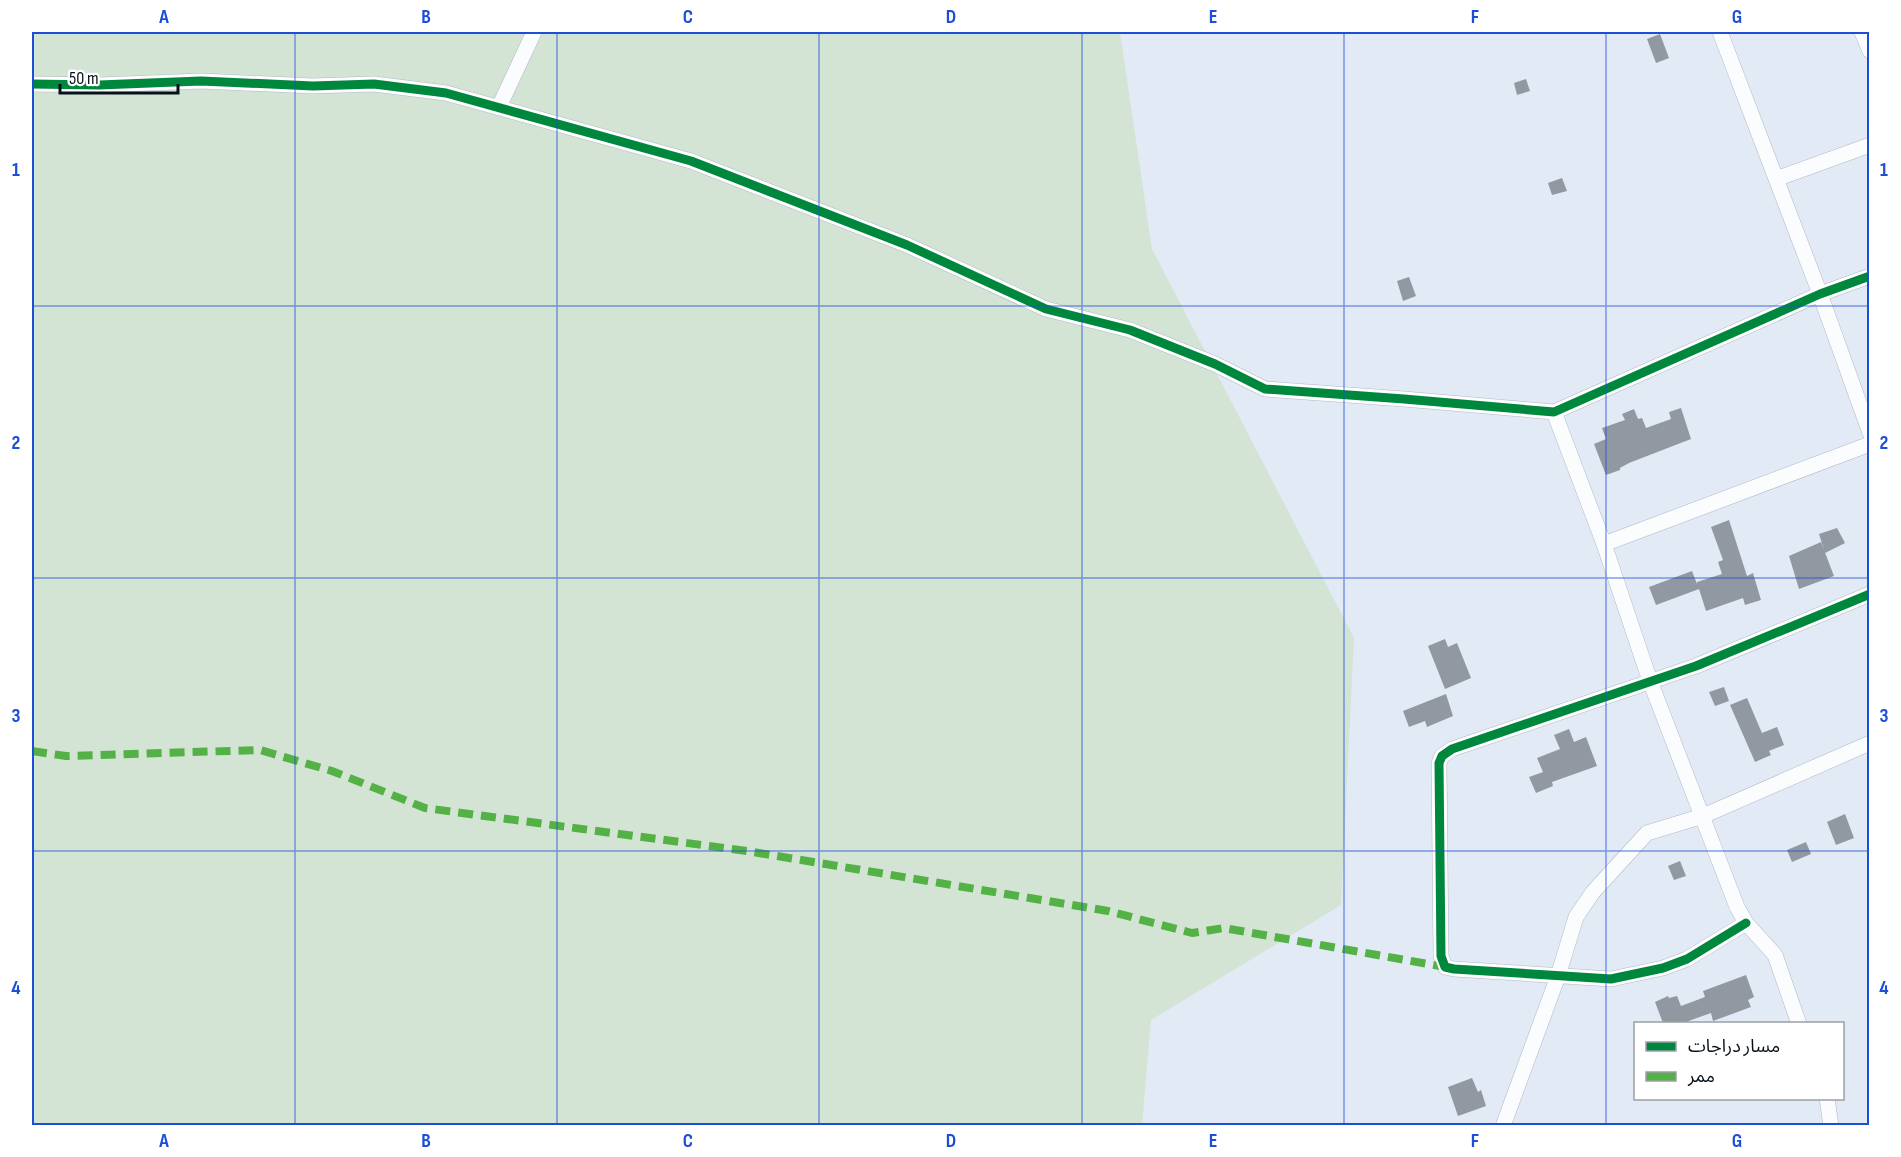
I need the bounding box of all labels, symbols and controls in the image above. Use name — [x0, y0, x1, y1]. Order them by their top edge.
text: A — [158, 5, 169, 29]
text: B — [421, 5, 431, 29]
text: C — [683, 5, 693, 29]
text: D — [946, 5, 956, 29]
text: E — [1209, 5, 1217, 29]
text: F — [1471, 5, 1479, 29]
text: G — [1732, 5, 1742, 29]
scale bar — [60, 57, 178, 95]
text: 50 m — [69, 68, 99, 89]
text: 1 — [12, 158, 20, 182]
text: 1 — [1880, 158, 1888, 182]
text: 2 — [12, 431, 20, 455]
text: 2 — [1880, 431, 1888, 455]
text: 3 — [12, 704, 21, 728]
text: 3 — [1880, 704, 1889, 728]
text: 4 — [11, 976, 21, 1000]
text: 4 — [1879, 976, 1889, 1000]
legend — [1634, 1022, 1844, 1100]
text: مسار دراجات — [1688, 1036, 1780, 1057]
text: ممر — [1687, 1066, 1715, 1087]
text: A — [158, 1129, 169, 1153]
text: B — [421, 1129, 431, 1153]
text: C — [683, 1129, 693, 1153]
text: D — [946, 1129, 956, 1153]
text: E — [1209, 1129, 1217, 1153]
text: F — [1471, 1129, 1479, 1153]
text: G — [1732, 1129, 1742, 1153]

